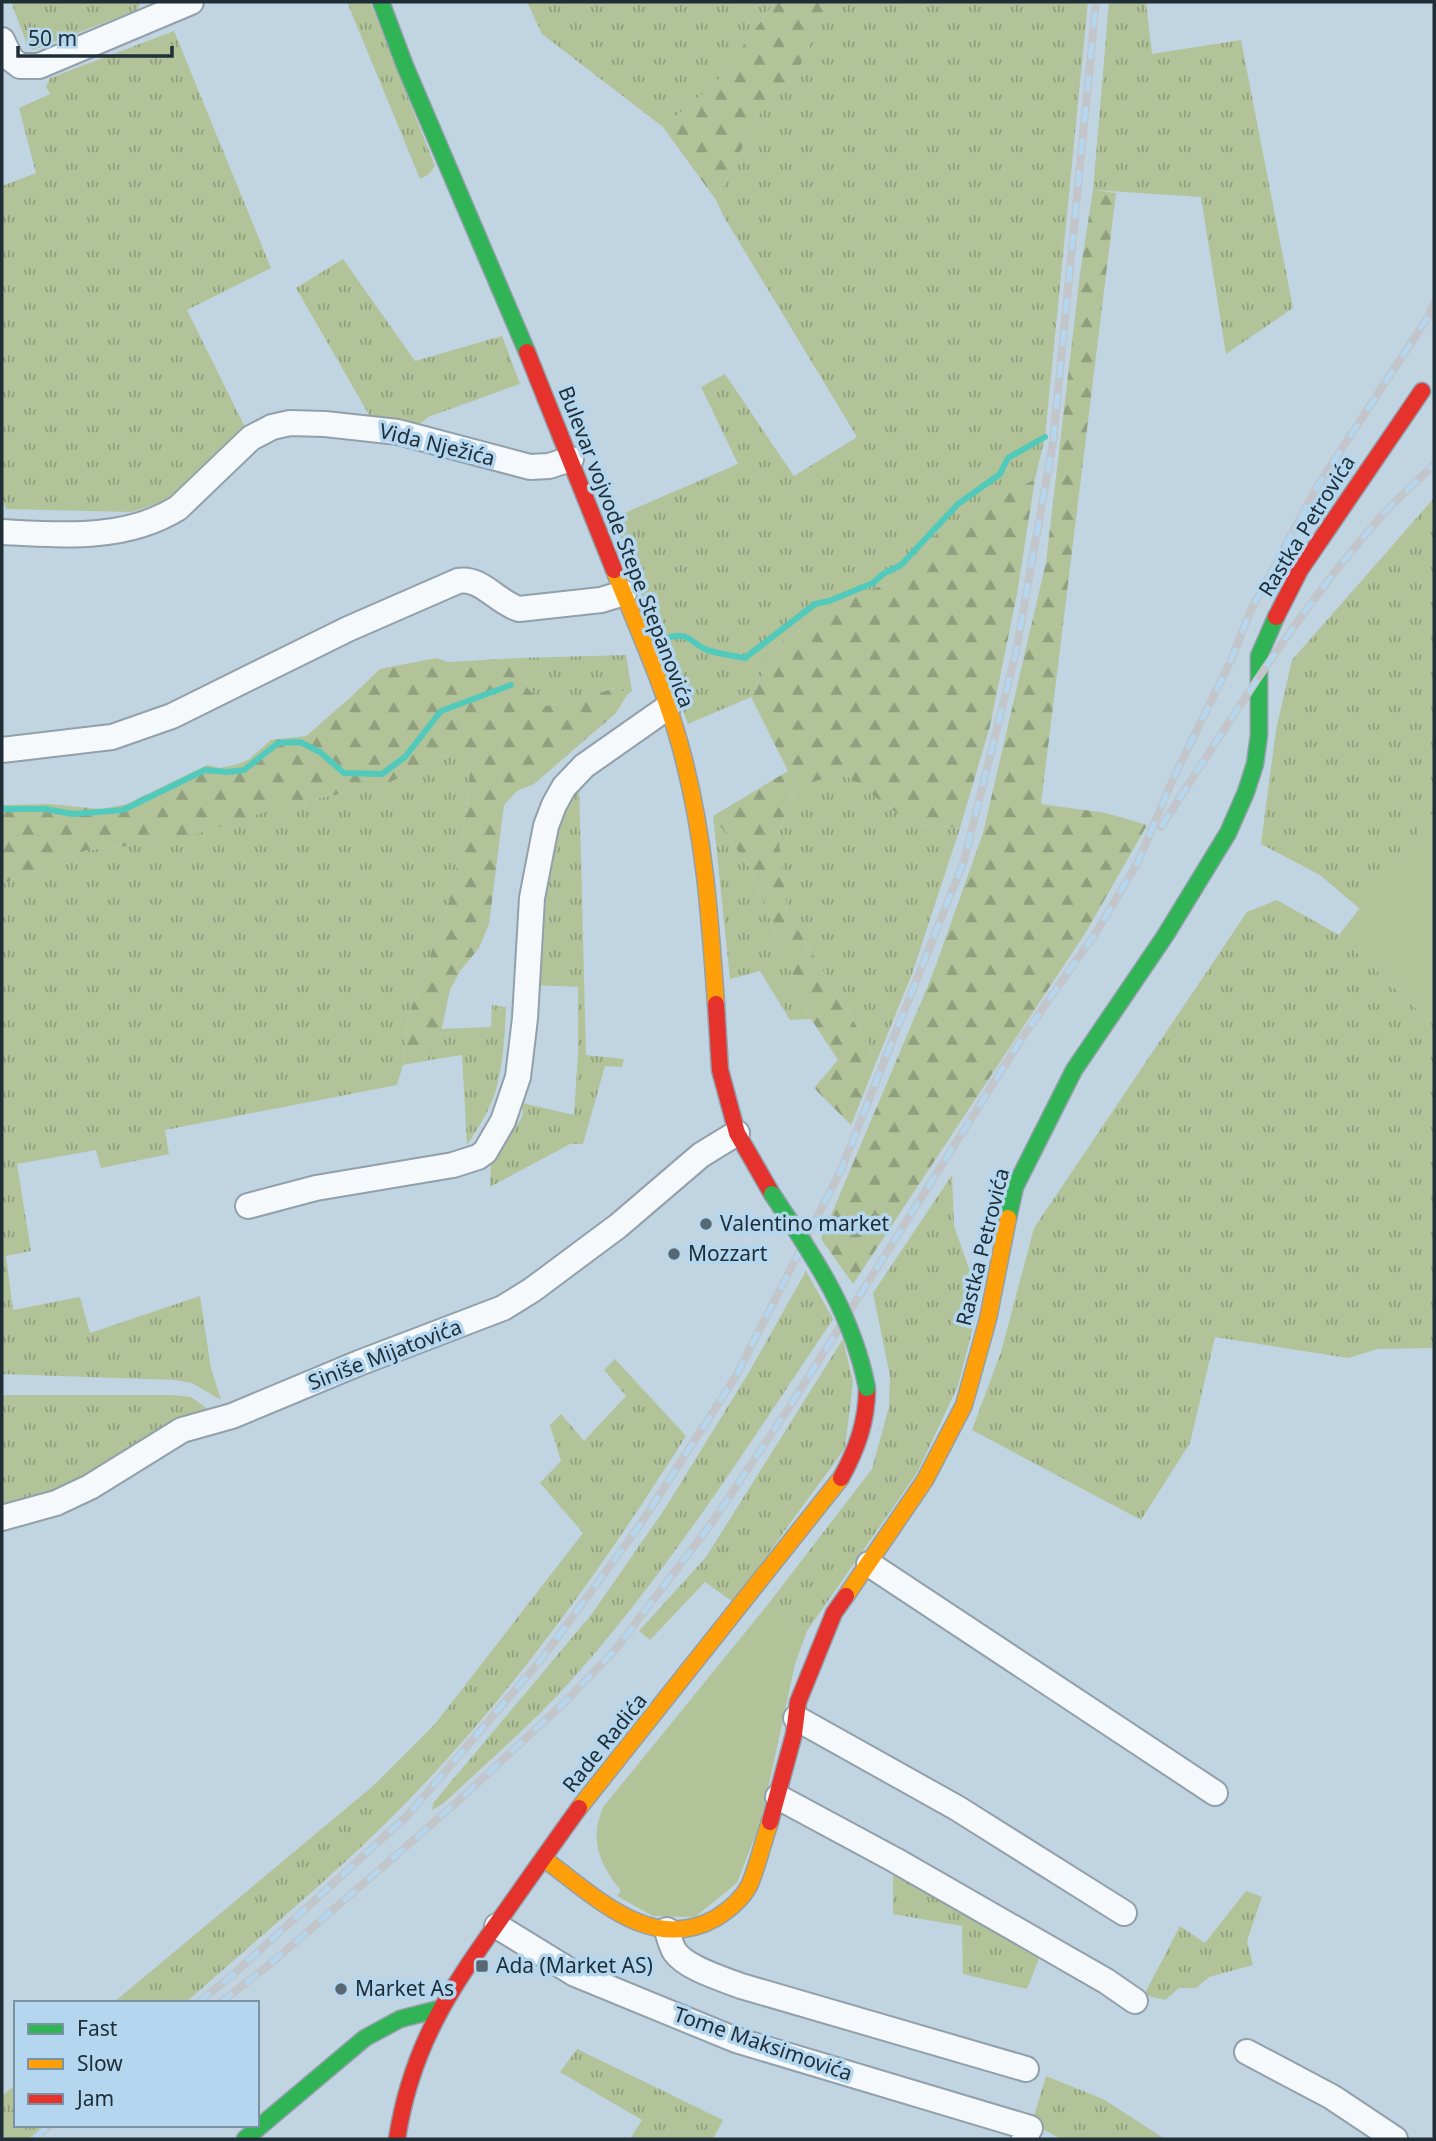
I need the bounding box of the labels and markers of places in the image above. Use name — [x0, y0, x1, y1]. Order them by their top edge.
place label: Valentino market — [720, 1209, 889, 1237]
marker: Valentino market — [698, 1216, 714, 1232]
place label: Mozzart — [688, 1239, 768, 1267]
marker: Mozzart — [666, 1246, 682, 1262]
place label: Ada (Market AS) — [496, 1951, 653, 1979]
marker: Ada (Market AS) — [474, 1958, 490, 1974]
place label: Market As — [355, 1974, 454, 2002]
marker: Market As — [333, 1981, 349, 1997]

